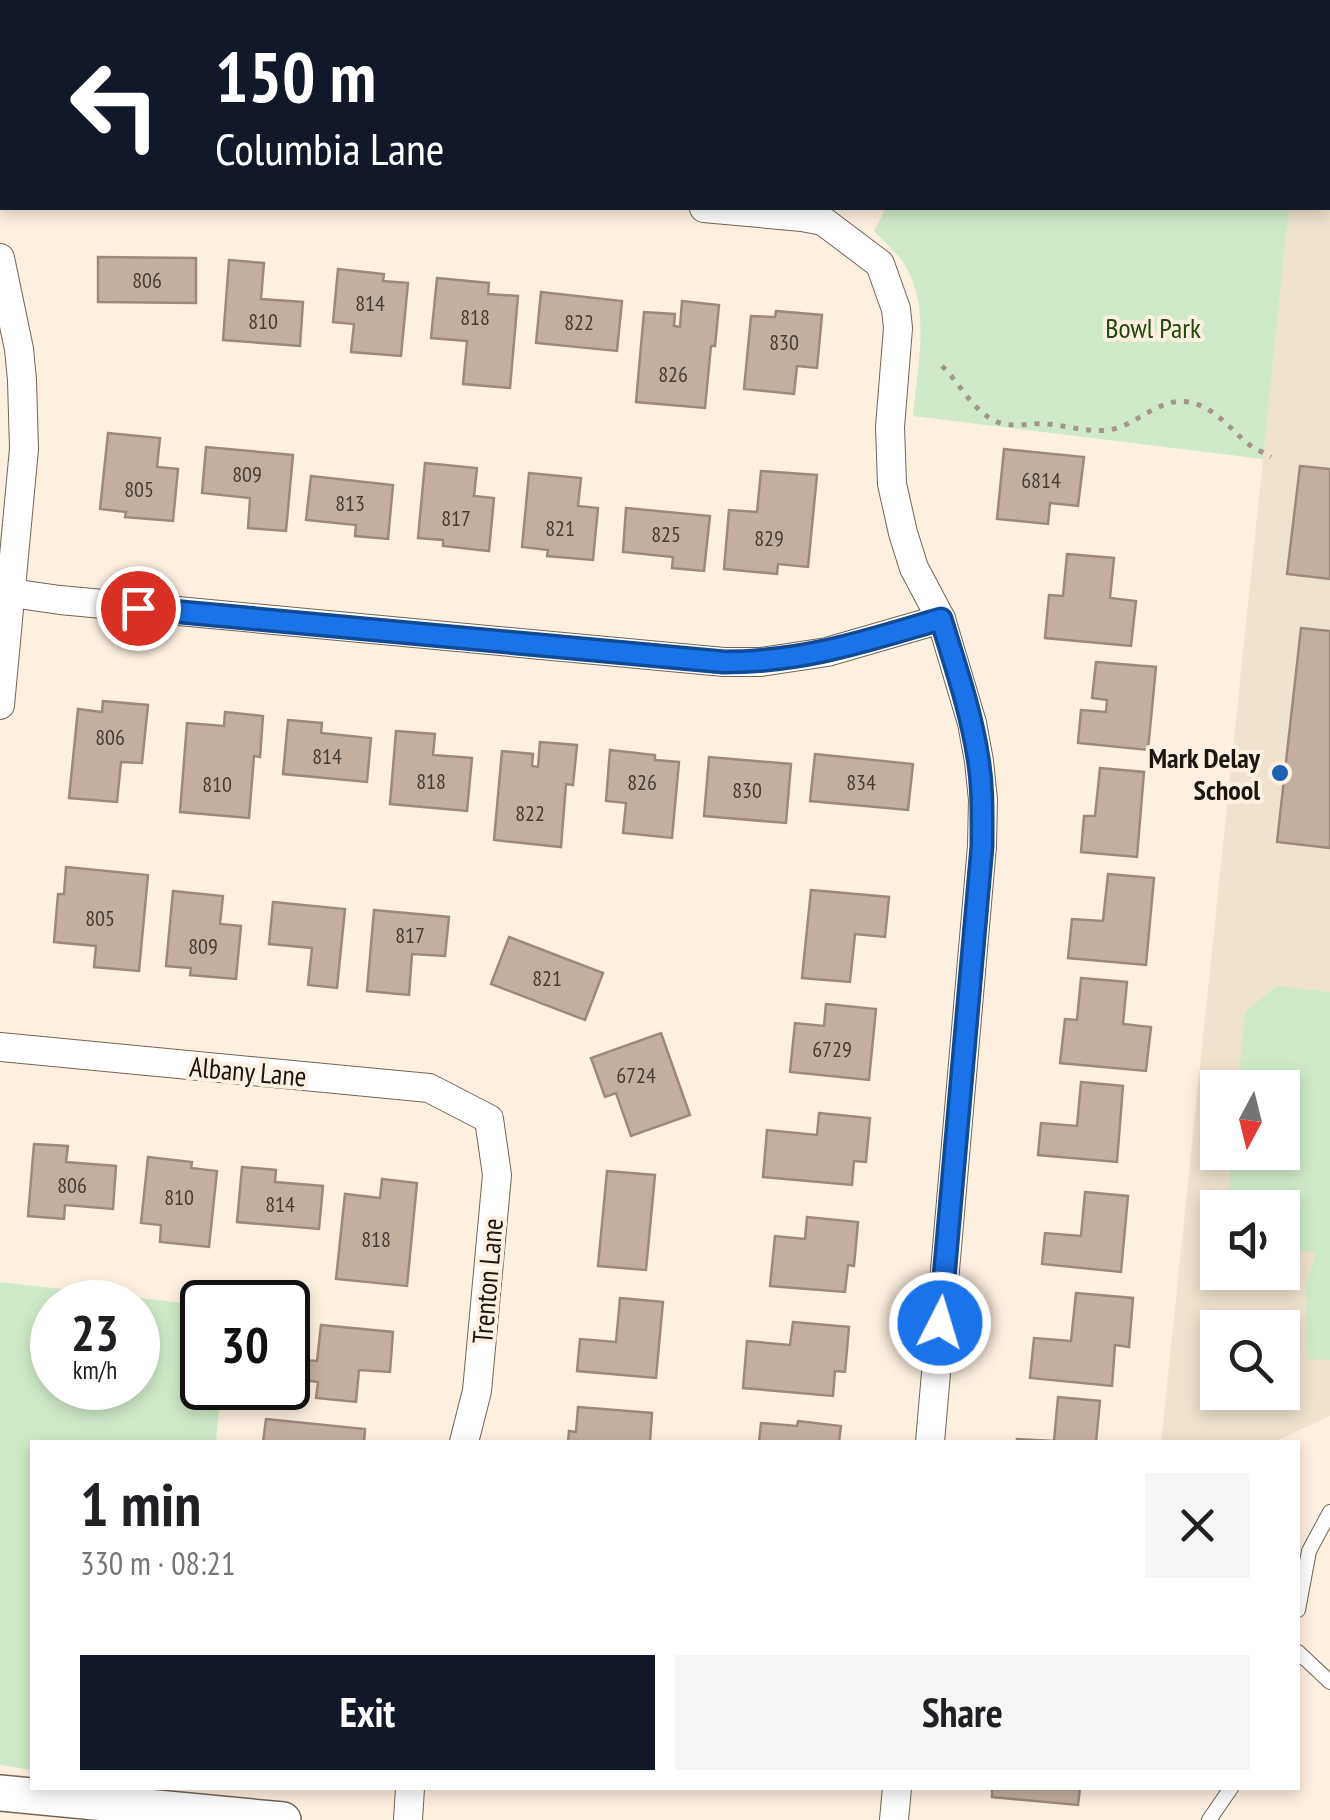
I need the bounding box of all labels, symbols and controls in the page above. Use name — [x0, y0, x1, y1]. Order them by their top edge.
text: 150 m — [215, 31, 376, 121]
icon: left — [50, 40, 180, 170]
text: Columbia Lane — [215, 119, 444, 177]
house number: 806 — [132, 266, 162, 294]
house number: 814 — [355, 289, 385, 317]
house number: 818 — [460, 303, 490, 331]
house number: 810 — [248, 307, 278, 335]
house number: 822 — [564, 308, 594, 336]
park label: Bowl Park — [1105, 309, 1201, 346]
house number: 830 — [769, 328, 799, 356]
house number: 826 — [658, 360, 688, 388]
house number: 809 — [232, 460, 262, 488]
house number: 6814 — [1021, 466, 1061, 494]
house number: 805 — [124, 475, 154, 503]
house number: 813 — [335, 489, 365, 517]
house number: 817 — [441, 504, 471, 532]
house number: 821 — [545, 514, 575, 542]
house number: 825 — [651, 520, 681, 548]
house number: 829 — [754, 524, 784, 552]
pin — [96, 566, 181, 651]
icon: arrive — [111, 581, 166, 636]
house number: 806 — [95, 723, 125, 751]
place label: Mark Delay School — [1149, 739, 1261, 808]
house number: 814 — [312, 742, 342, 770]
marker: Mark Delay School — [1269, 762, 1291, 784]
house number: 818 — [416, 767, 446, 795]
house number: 826 — [627, 768, 657, 796]
house number: 834 — [846, 768, 876, 796]
house number: 810 — [202, 770, 232, 798]
house number: 830 — [732, 776, 762, 804]
house number: 822 — [515, 799, 545, 827]
house number: 805 — [85, 904, 115, 932]
house number: 817 — [395, 921, 425, 949]
house number: 809 — [188, 932, 218, 960]
house number: 821 — [532, 964, 562, 992]
house number: 6729 — [812, 1035, 852, 1063]
street label: Albany Lane — [188, 1047, 308, 1095]
house number: 6724 — [616, 1061, 656, 1089]
north arrow — [1200, 1070, 1300, 1170]
map controls — [1200, 1070, 1300, 1410]
house number: 806 — [57, 1171, 87, 1199]
house number: 810 — [164, 1183, 194, 1211]
house number: 814 — [265, 1190, 295, 1218]
button: sound — [1200, 1190, 1300, 1290]
street label: Trenton Lane — [463, 1217, 511, 1345]
house number: 818 — [361, 1225, 391, 1253]
position arrow — [888, 1271, 992, 1375]
speed limit sign: 30 — [180, 1280, 310, 1410]
text: 23 — [71, 1300, 119, 1365]
button: search — [1200, 1310, 1300, 1410]
text: km/h — [73, 1354, 117, 1386]
text: 1 min — [80, 1465, 201, 1543]
button: close — [1145, 1473, 1250, 1578]
text: 330 m · 08:21 — [80, 1542, 235, 1584]
button: Exit — [80, 1655, 655, 1770]
button: Share — [675, 1655, 1250, 1770]

